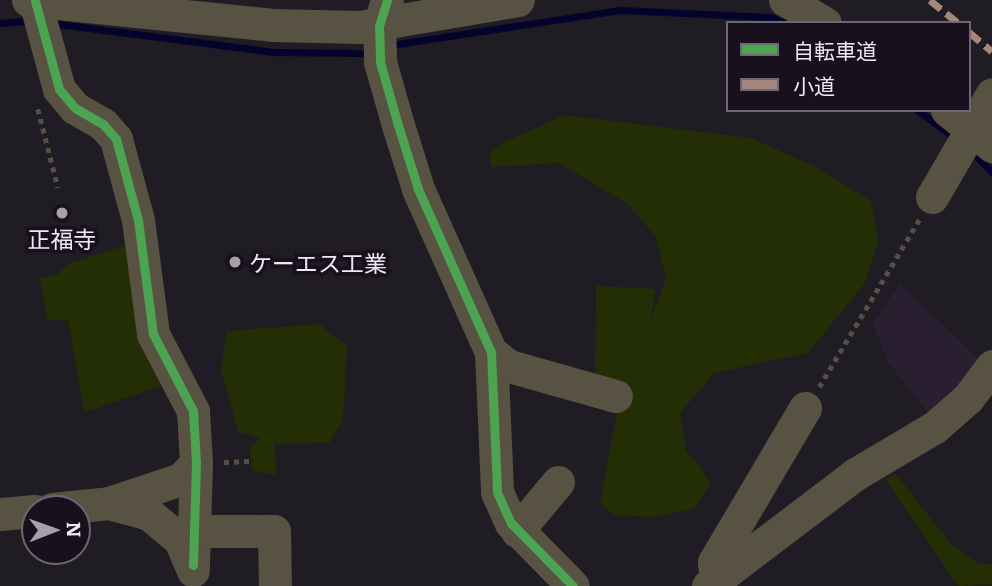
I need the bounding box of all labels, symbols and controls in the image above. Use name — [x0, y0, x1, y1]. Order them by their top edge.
legend — [726, 21, 971, 112]
text: 自転車道 — [793, 34, 877, 65]
text: 小道 — [793, 69, 835, 100]
marker: 正福寺 — [54, 205, 70, 221]
place label: 正福寺 — [28, 224, 96, 252]
place label: ケーエス工業 — [249, 248, 387, 276]
marker: ケーエス工業 — [227, 254, 243, 270]
north arrow — [21, 495, 91, 565]
text: N — [61, 521, 89, 538]

